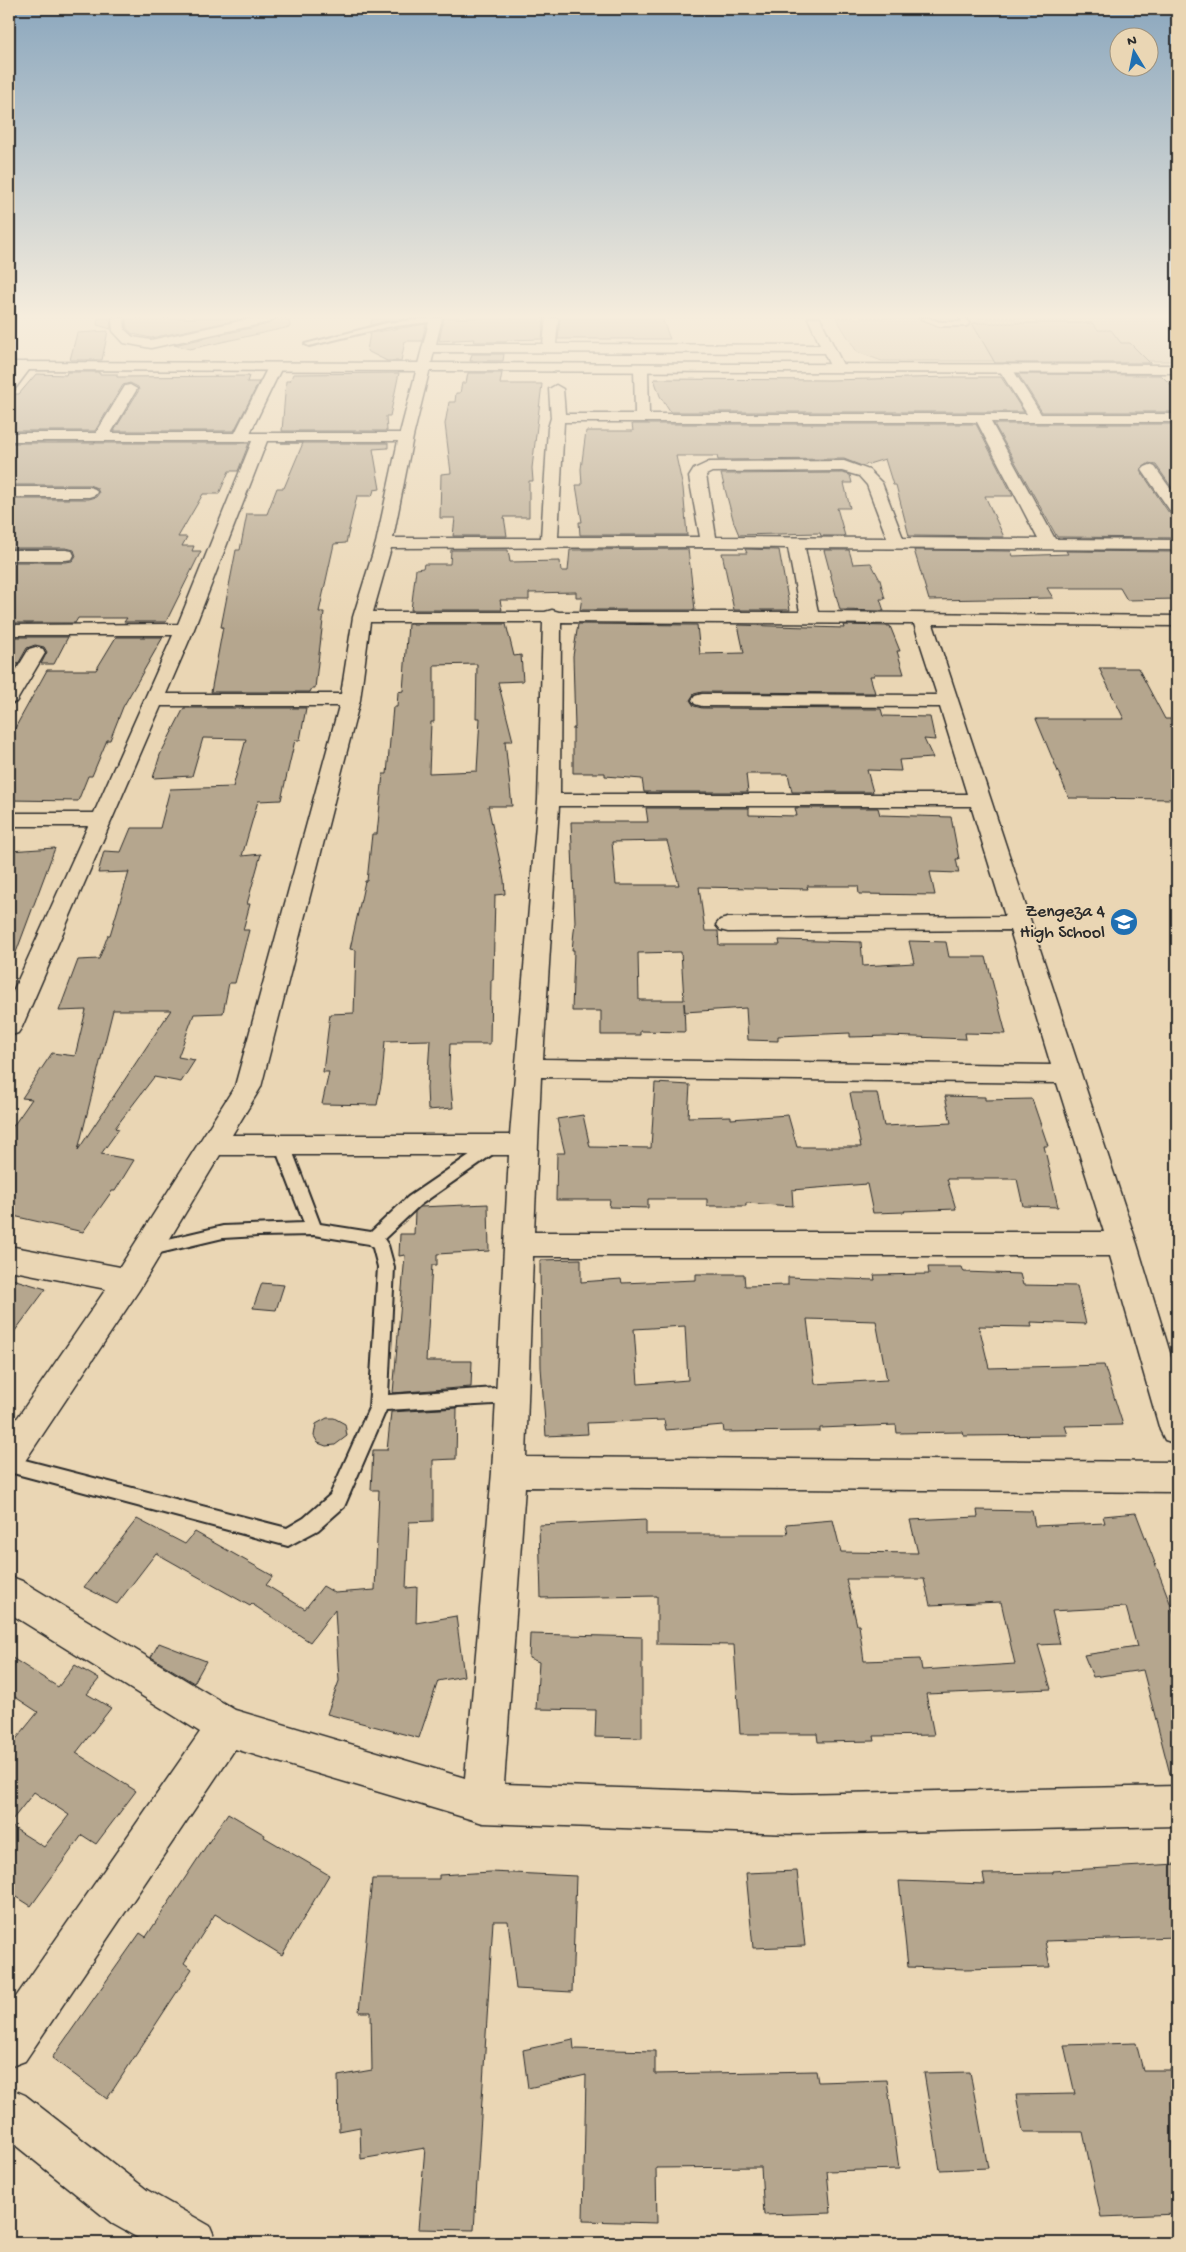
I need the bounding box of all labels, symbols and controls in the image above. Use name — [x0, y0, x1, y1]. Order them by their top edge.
north arrow — [1108, 28, 1158, 78]
text: N — [1126, 32, 1138, 51]
place label: Zengeza 4 High School — [1020, 902, 1105, 944]
school or university icon: Zengeza 4 High School — [1109, 907, 1139, 937]

